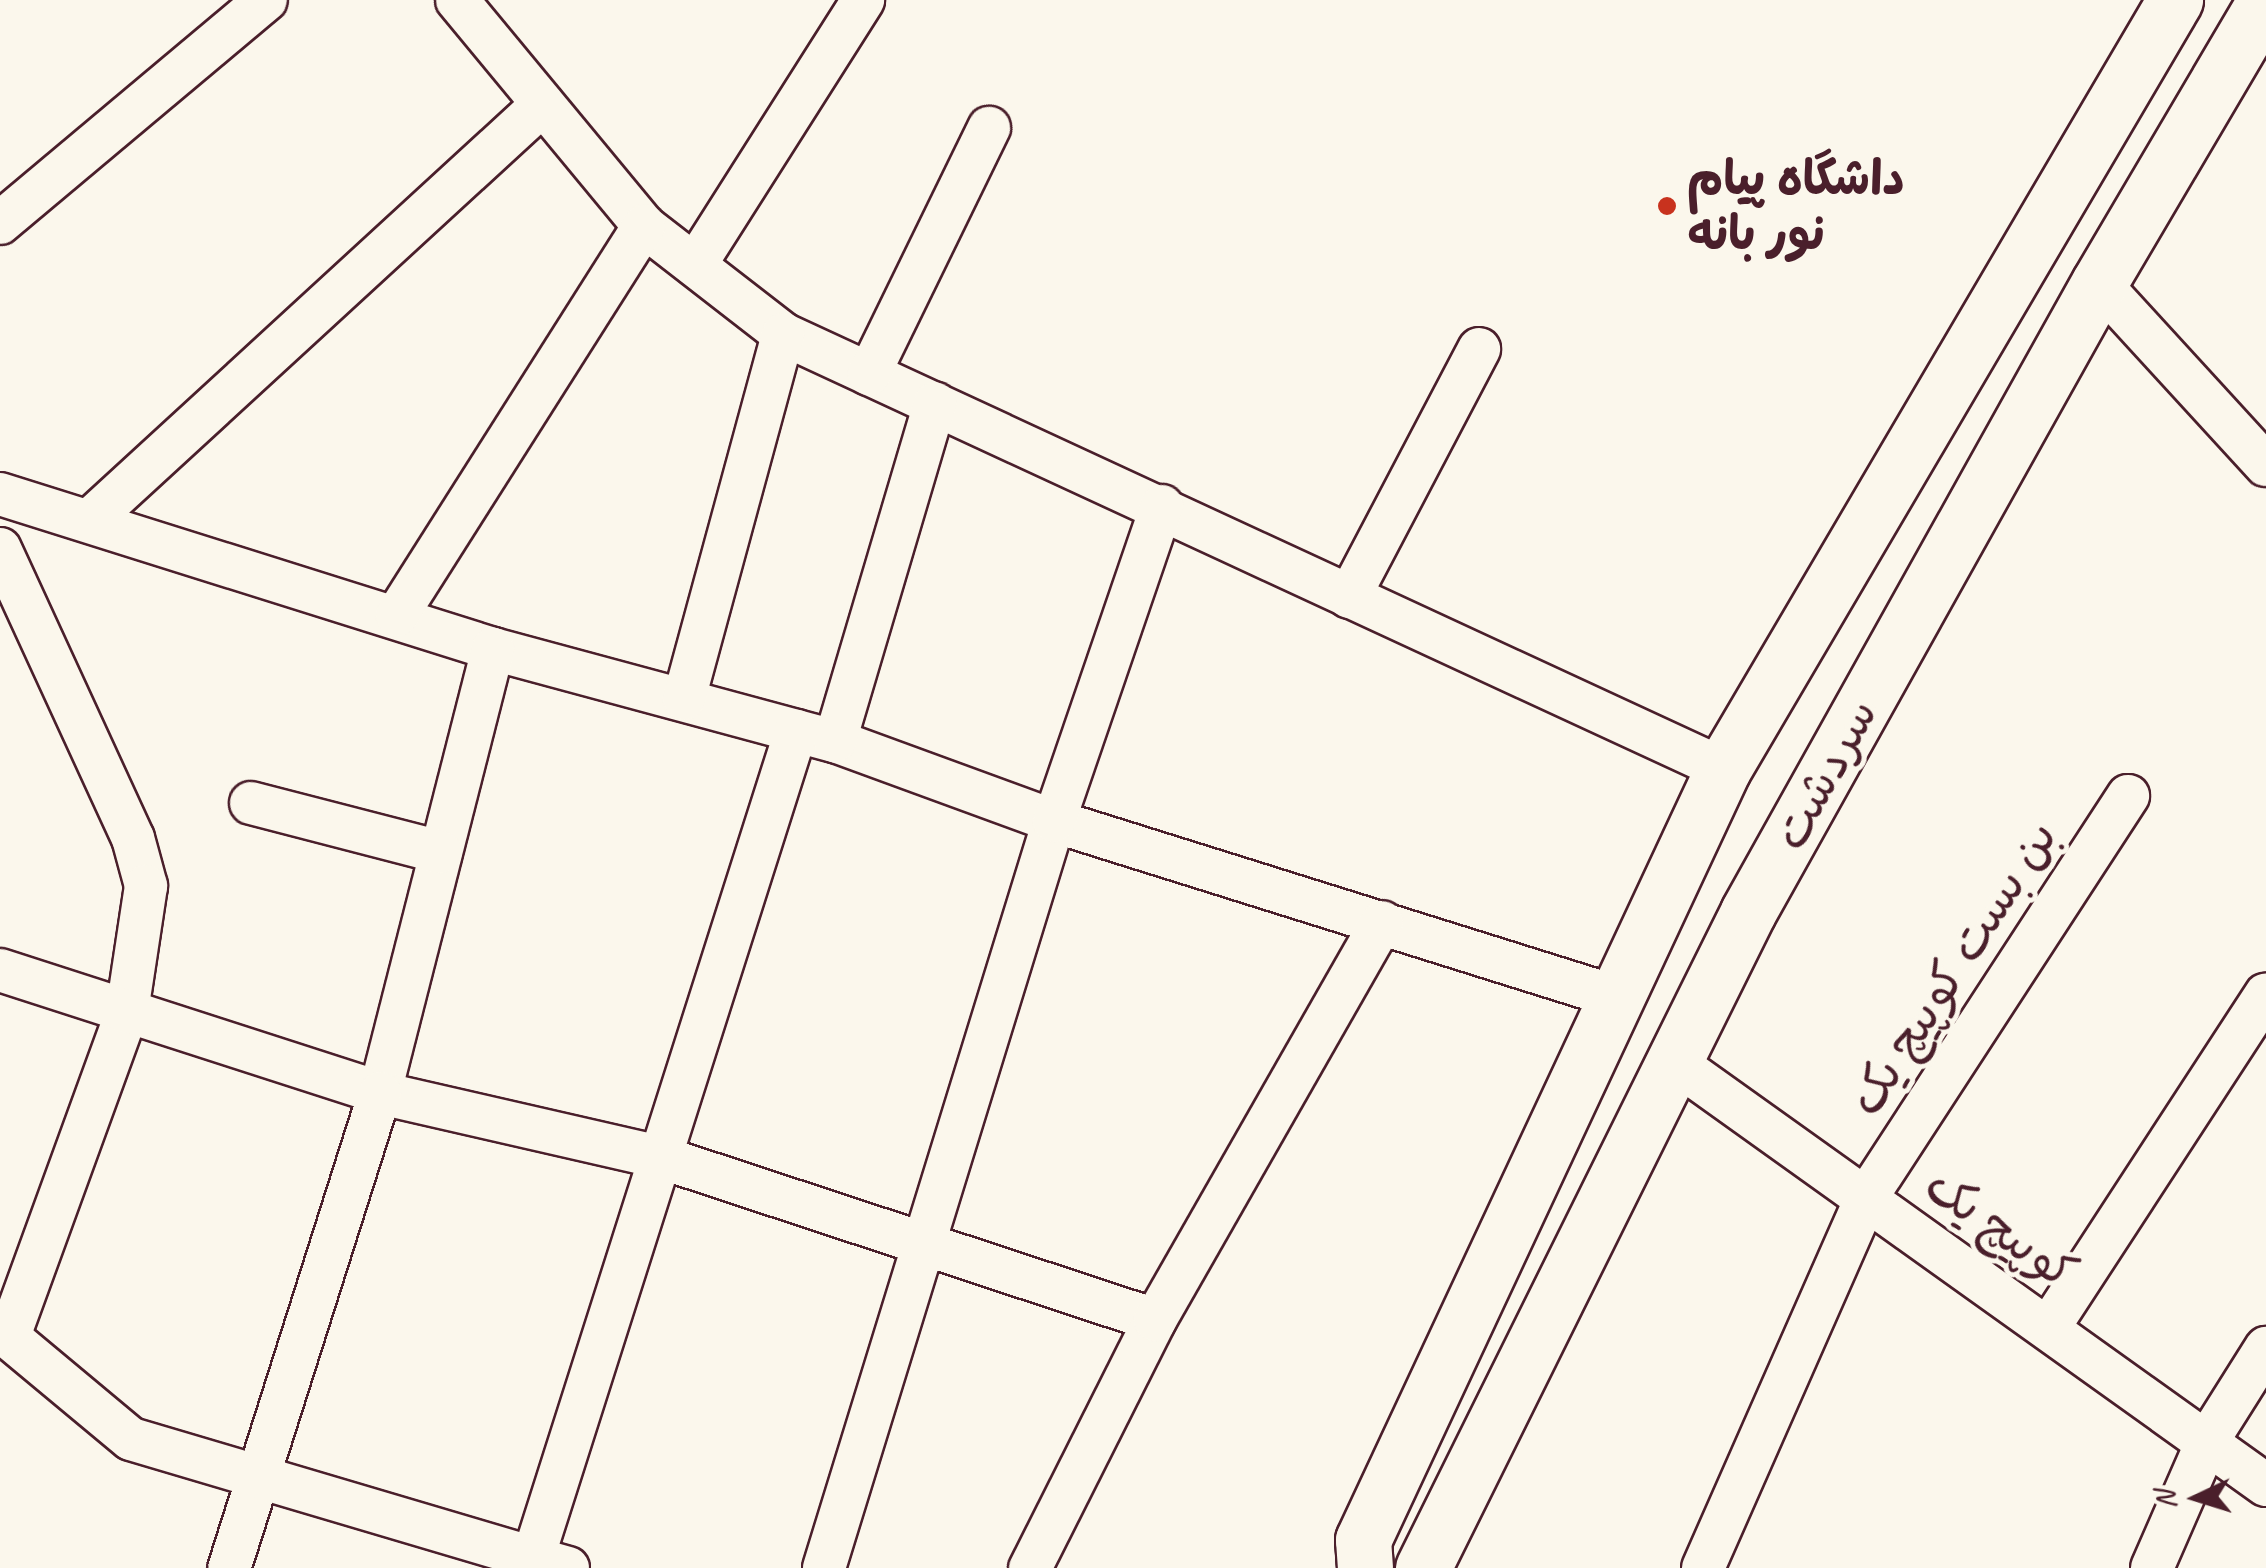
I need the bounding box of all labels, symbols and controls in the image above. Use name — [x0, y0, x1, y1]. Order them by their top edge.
place label: داشگاه پیام نور بانه — [1687, 149, 1905, 262]
marker: داشگاه پیام نور بانه — [1656, 195, 1678, 217]
street label: سردشت — [1760, 689, 1890, 859]
street label: بن بست کوپیچ یک — [1836, 810, 2070, 1126]
street label: کوپیچ یک — [1914, 1156, 2088, 1302]
north arrow — [2146, 1448, 2246, 1548]
text: N — [2148, 1490, 2184, 1510]

